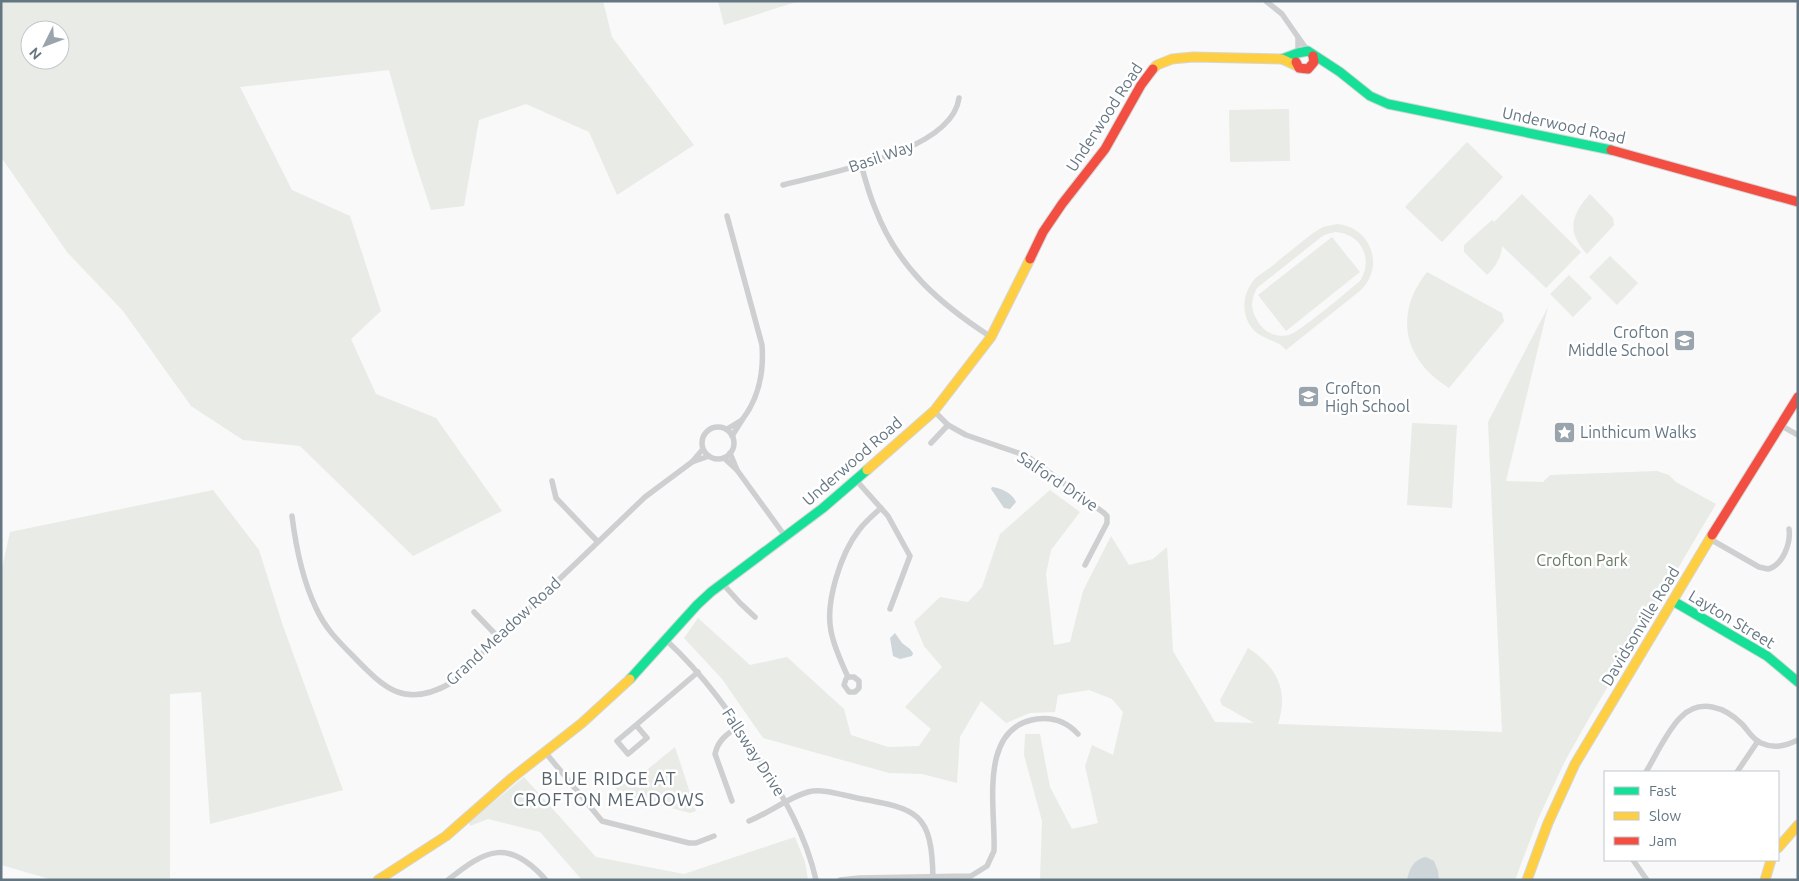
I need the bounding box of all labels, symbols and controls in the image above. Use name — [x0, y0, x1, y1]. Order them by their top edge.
north arrow — [20, 20, 70, 70]
text: N — [26, 44, 45, 63]
street label: Underwood Road — [1062, 59, 1146, 175]
street label: Underwood Road — [1501, 103, 1627, 147]
street label: Basil Way — [846, 136, 916, 175]
place label: Crofton Middle School — [1568, 323, 1669, 359]
school or university icon: Crofton Middle School — [1673, 329, 1697, 353]
place label: Crofton High School — [1325, 379, 1410, 415]
school or university icon: Crofton High School — [1297, 385, 1321, 409]
street label: Underwood Road — [799, 413, 905, 509]
place icon: Linthicum Walks — [1552, 420, 1576, 444]
place label: Linthicum Walks — [1580, 423, 1697, 441]
street label: Salford Drive — [1014, 447, 1102, 515]
park label: Crofton Park — [1536, 551, 1628, 569]
street label: Davidsonville Road — [1597, 563, 1683, 689]
street label: Grand Meadow Road — [442, 573, 564, 689]
street label: Layton Street — [1686, 586, 1779, 652]
street label: Fallsway Drive — [719, 705, 789, 799]
district label: BLUE RIDGE AT CROFTON MEADOWS — [513, 768, 705, 809]
legend — [1604, 771, 1779, 861]
text: Fast — [1649, 782, 1677, 799]
text: Slow — [1649, 807, 1682, 824]
text: Jam — [1649, 832, 1677, 849]

